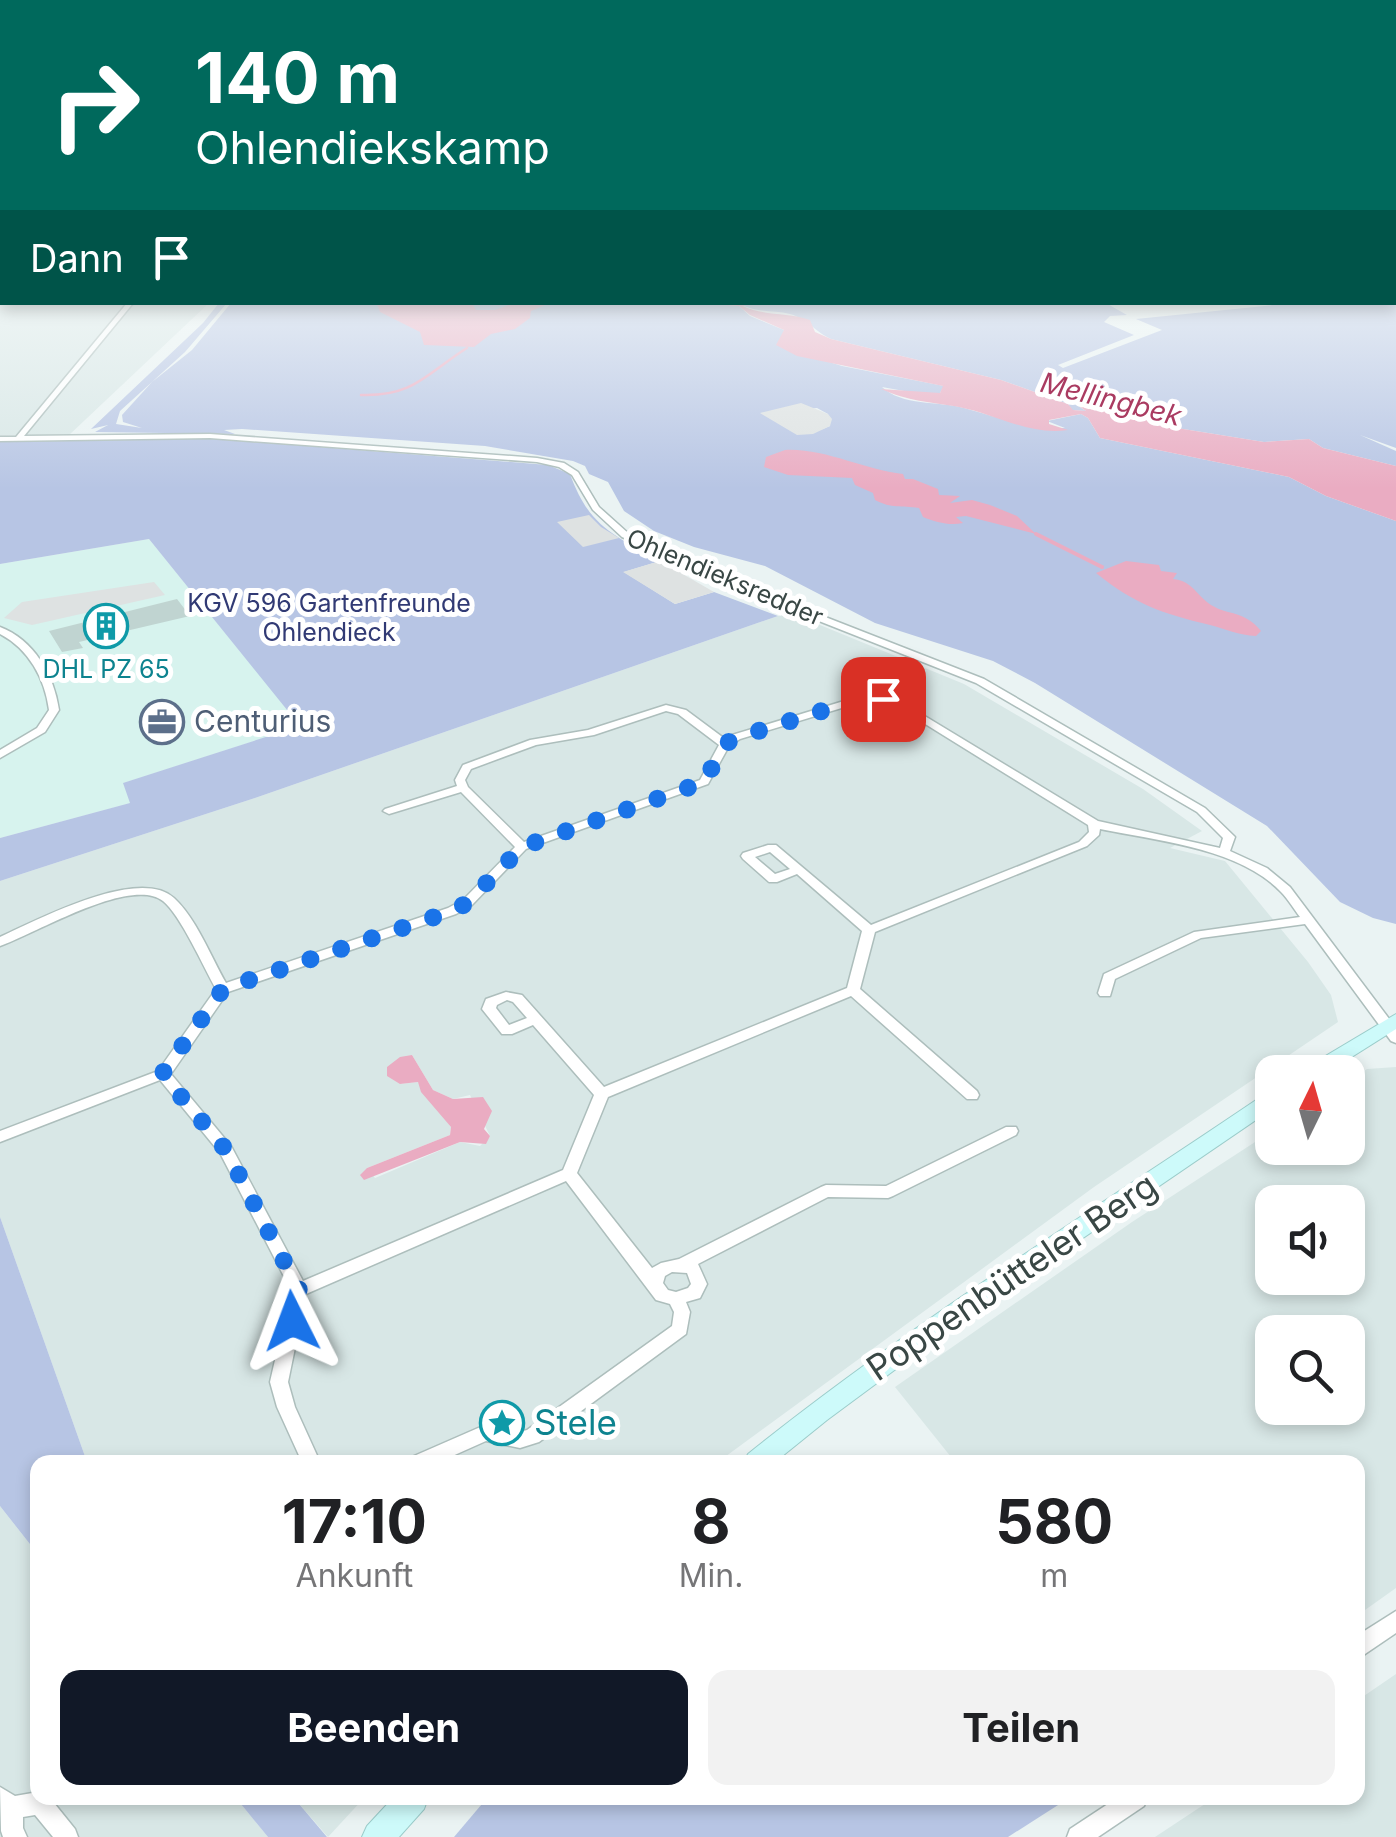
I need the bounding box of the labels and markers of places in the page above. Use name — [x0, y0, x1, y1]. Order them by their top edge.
building icon: DHL PZ 65 — [83, 603, 129, 649]
place label: DHL PZ 65 — [42, 654, 170, 684]
pin — [841, 657, 926, 742]
office icon: Centurius — [139, 699, 185, 745]
place label: Centurius — [194, 703, 331, 739]
place icon: Stele — [479, 1400, 525, 1446]
place label: Stele — [534, 1401, 617, 1443]

